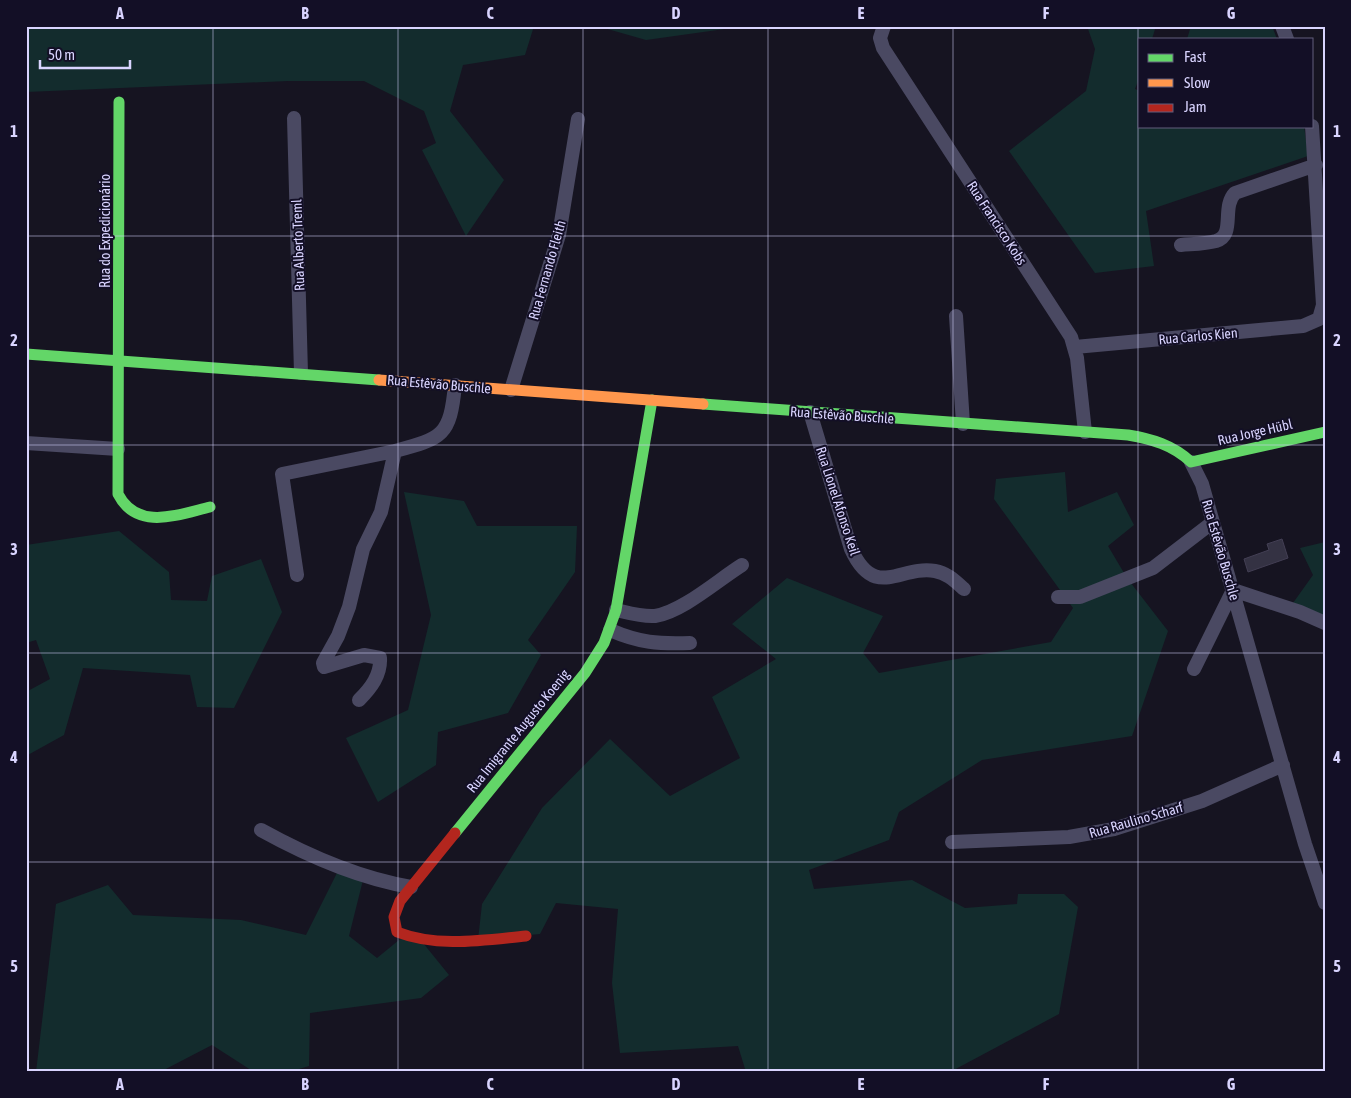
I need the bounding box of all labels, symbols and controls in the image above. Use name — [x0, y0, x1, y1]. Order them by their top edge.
text: A — [115, 4, 124, 22]
text: B — [301, 4, 309, 22]
text: C — [486, 4, 494, 22]
text: D — [672, 4, 681, 22]
text: E — [858, 4, 865, 22]
text: F — [1043, 4, 1050, 22]
text: G — [1227, 4, 1236, 22]
scale bar — [40, 38, 130, 70]
legend — [1138, 38, 1314, 128]
text: 50 m — [48, 46, 75, 63]
text: Fast — [1184, 48, 1206, 65]
text: Slow — [1184, 74, 1210, 91]
text: Jam — [1184, 98, 1207, 115]
text: 1 — [10, 122, 18, 140]
text: 1 — [1333, 122, 1341, 140]
street label: Rua do Expedicionário — [97, 174, 113, 288]
street label: Rua Francisco Kobs — [964, 178, 1030, 268]
street label: Rua Alberto Treml — [288, 199, 308, 291]
street label: Rua Fernando Fleith — [525, 218, 569, 322]
street label: Rua Carlos Kien — [1158, 325, 1238, 347]
text: 2 — [10, 331, 18, 349]
text: 2 — [1333, 331, 1341, 349]
street label: Rua Estêvão Buschle — [386, 371, 492, 397]
street label: Rua Estêvão Buschle — [790, 403, 894, 427]
street label: Rua Jorge Hübl — [1216, 416, 1294, 448]
street label: Rua Lionel Afonso Keil — [813, 445, 863, 558]
street label: Rua Estêvão Buschle — [1199, 498, 1243, 602]
text: 3 — [10, 540, 18, 558]
text: 3 — [1333, 540, 1341, 558]
street label: Rua Imigrante Augusto Koenig — [463, 666, 573, 796]
text: 4 — [9, 748, 18, 766]
text: 4 — [1332, 748, 1341, 766]
street label: Rua Raulino Scharf — [1087, 799, 1185, 841]
text: 5 — [10, 957, 18, 975]
text: 5 — [1333, 957, 1341, 975]
text: A — [115, 1075, 124, 1093]
text: B — [301, 1075, 309, 1093]
text: C — [486, 1075, 494, 1093]
text: D — [672, 1075, 681, 1093]
text: E — [858, 1075, 865, 1093]
text: F — [1043, 1075, 1050, 1093]
text: G — [1227, 1075, 1236, 1093]

